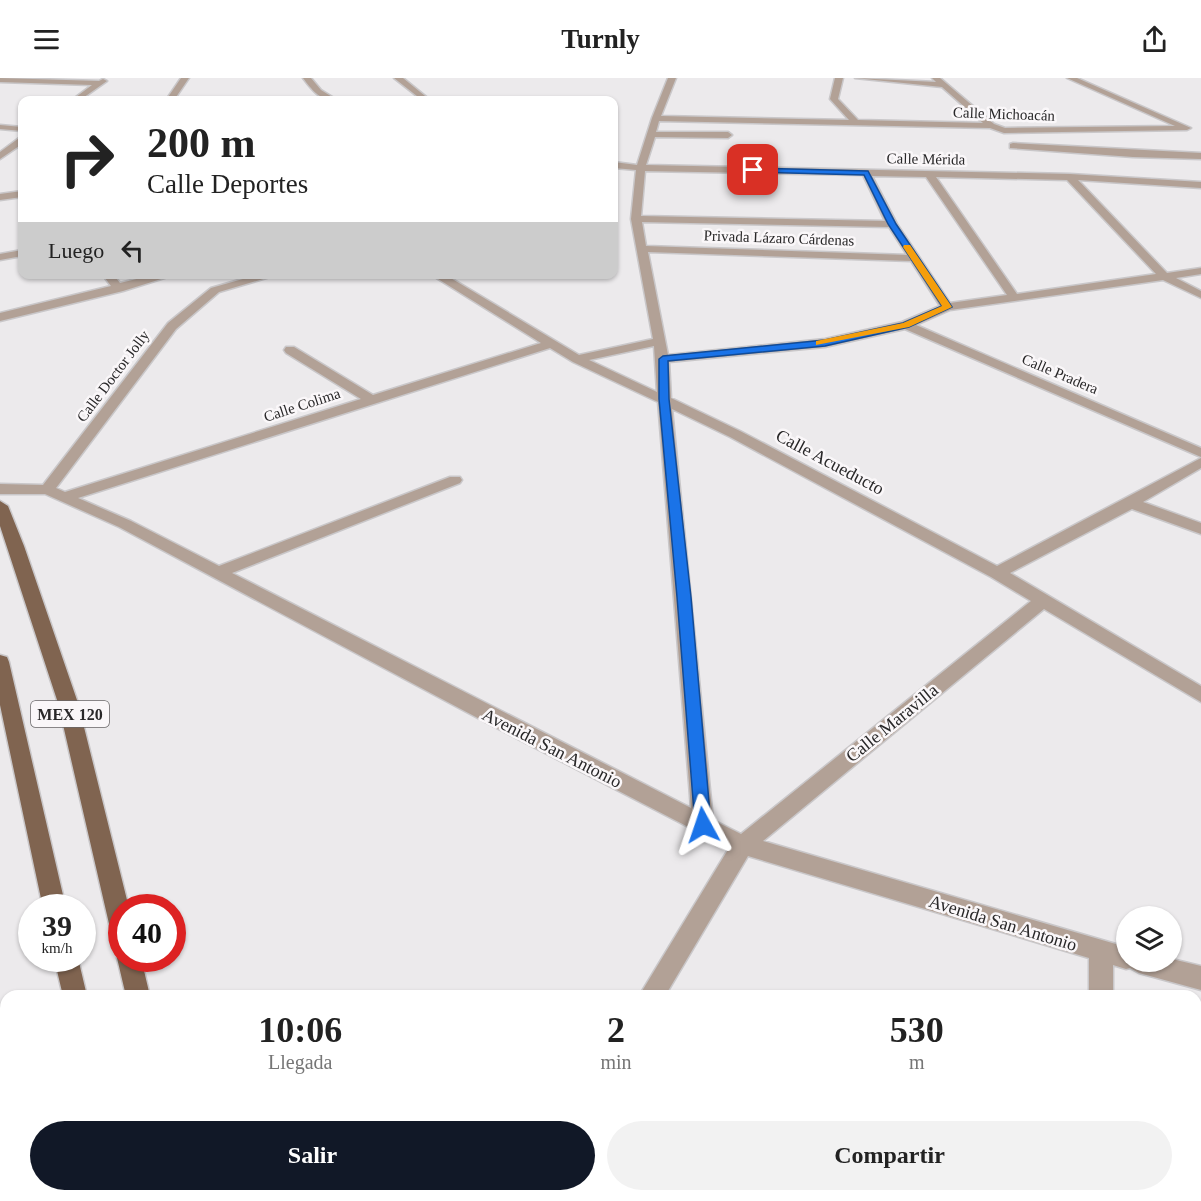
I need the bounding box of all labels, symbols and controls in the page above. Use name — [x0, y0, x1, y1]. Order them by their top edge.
icon: menu — [30, 23, 63, 56]
icon: share — [1138, 23, 1171, 56]
text: Turnly — [561, 24, 640, 54]
street label: Calle Michoacán — [953, 104, 1056, 124]
icon: right — [48, 120, 126, 198]
text: 200 m — [147, 120, 256, 166]
pin — [727, 144, 778, 195]
street label: Calle Mérida — [886, 150, 966, 168]
icon: arrive — [736, 153, 769, 186]
text: Calle Deportes — [147, 169, 308, 199]
street label: Privada Lázaro Cárdenas — [703, 227, 855, 249]
icon: left — [116, 234, 149, 267]
text: Luego — [48, 238, 104, 263]
street label: Calle Doctor Jolly — [74, 327, 153, 425]
street label: Calle Pradera — [1019, 351, 1101, 397]
street label: Calle Colima — [262, 385, 343, 425]
street label: Calle Acueducto — [773, 425, 887, 499]
street label: Calle Maravilla — [842, 680, 942, 766]
road number: MEX 120 — [31, 701, 109, 727]
street label: Avenida San Antonio — [479, 704, 625, 792]
position arrow — [671, 793, 735, 857]
street label: Avenida San Antonio — [927, 891, 1079, 955]
speed limit sign: 40 — [108, 894, 186, 972]
map controls — [1116, 906, 1182, 972]
button: layers — [1116, 906, 1182, 972]
text: 39 — [42, 909, 72, 942]
text: km/h — [42, 940, 72, 956]
text: 10:06 — [258, 1010, 342, 1050]
text: 2 — [607, 1010, 625, 1050]
text: 530 — [890, 1010, 944, 1050]
text: Llegada — [268, 1051, 332, 1073]
text: min — [600, 1051, 632, 1073]
text: m — [909, 1051, 925, 1073]
button: Salir — [30, 1121, 595, 1190]
button: Compartir — [607, 1121, 1172, 1190]

